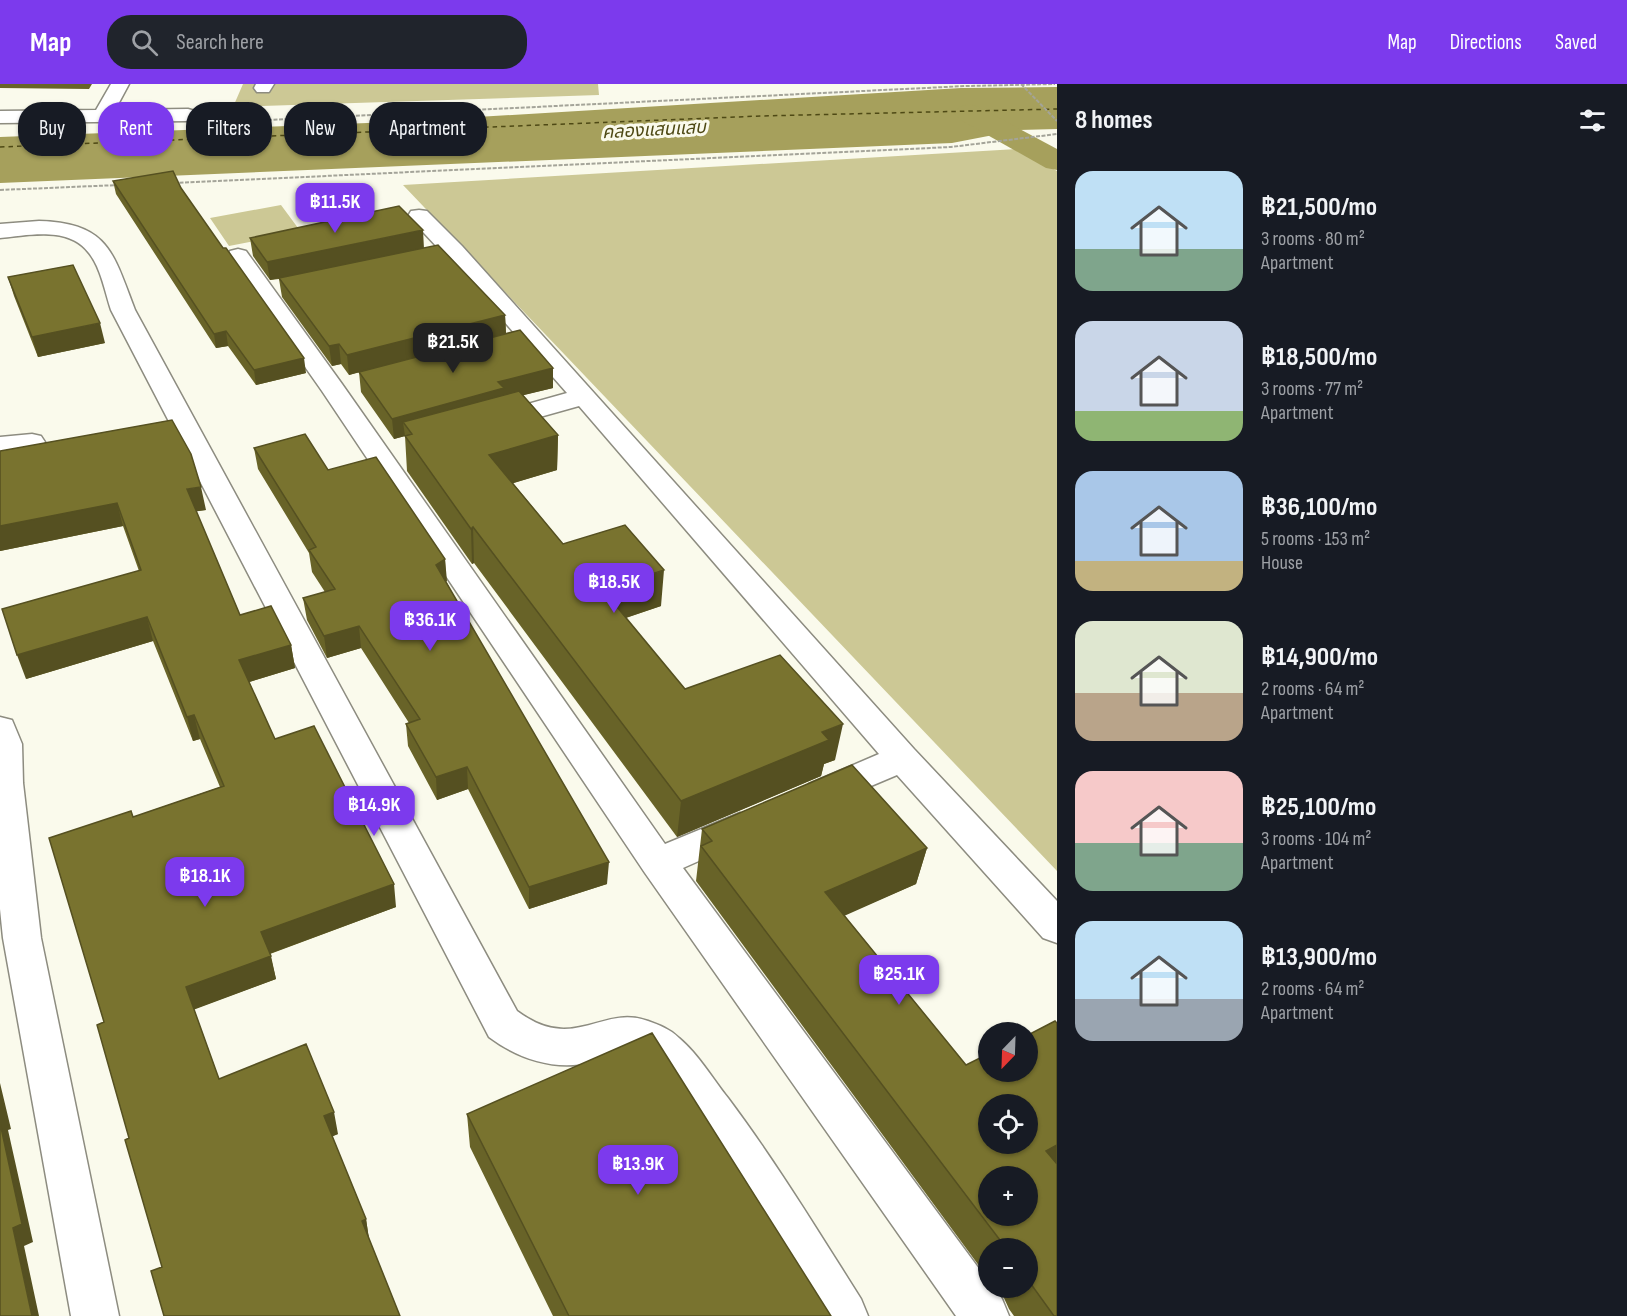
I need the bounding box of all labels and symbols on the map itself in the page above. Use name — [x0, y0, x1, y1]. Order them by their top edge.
water label: คลองแสนแสบ — [602, 117, 708, 143]
pin: ฿11.5K — [286, 183, 384, 234]
pin: ฿21.5K — [404, 323, 502, 374]
pin: ฿18.5K — [565, 563, 663, 614]
pin: ฿36.1K — [381, 601, 479, 652]
pin: ฿14.9K — [325, 786, 423, 837]
pin: ฿18.1K — [156, 857, 254, 908]
pin: ฿25.1K — [850, 955, 948, 1006]
north arrow — [978, 1022, 1038, 1082]
pin: ฿13.9K — [589, 1145, 687, 1196]

